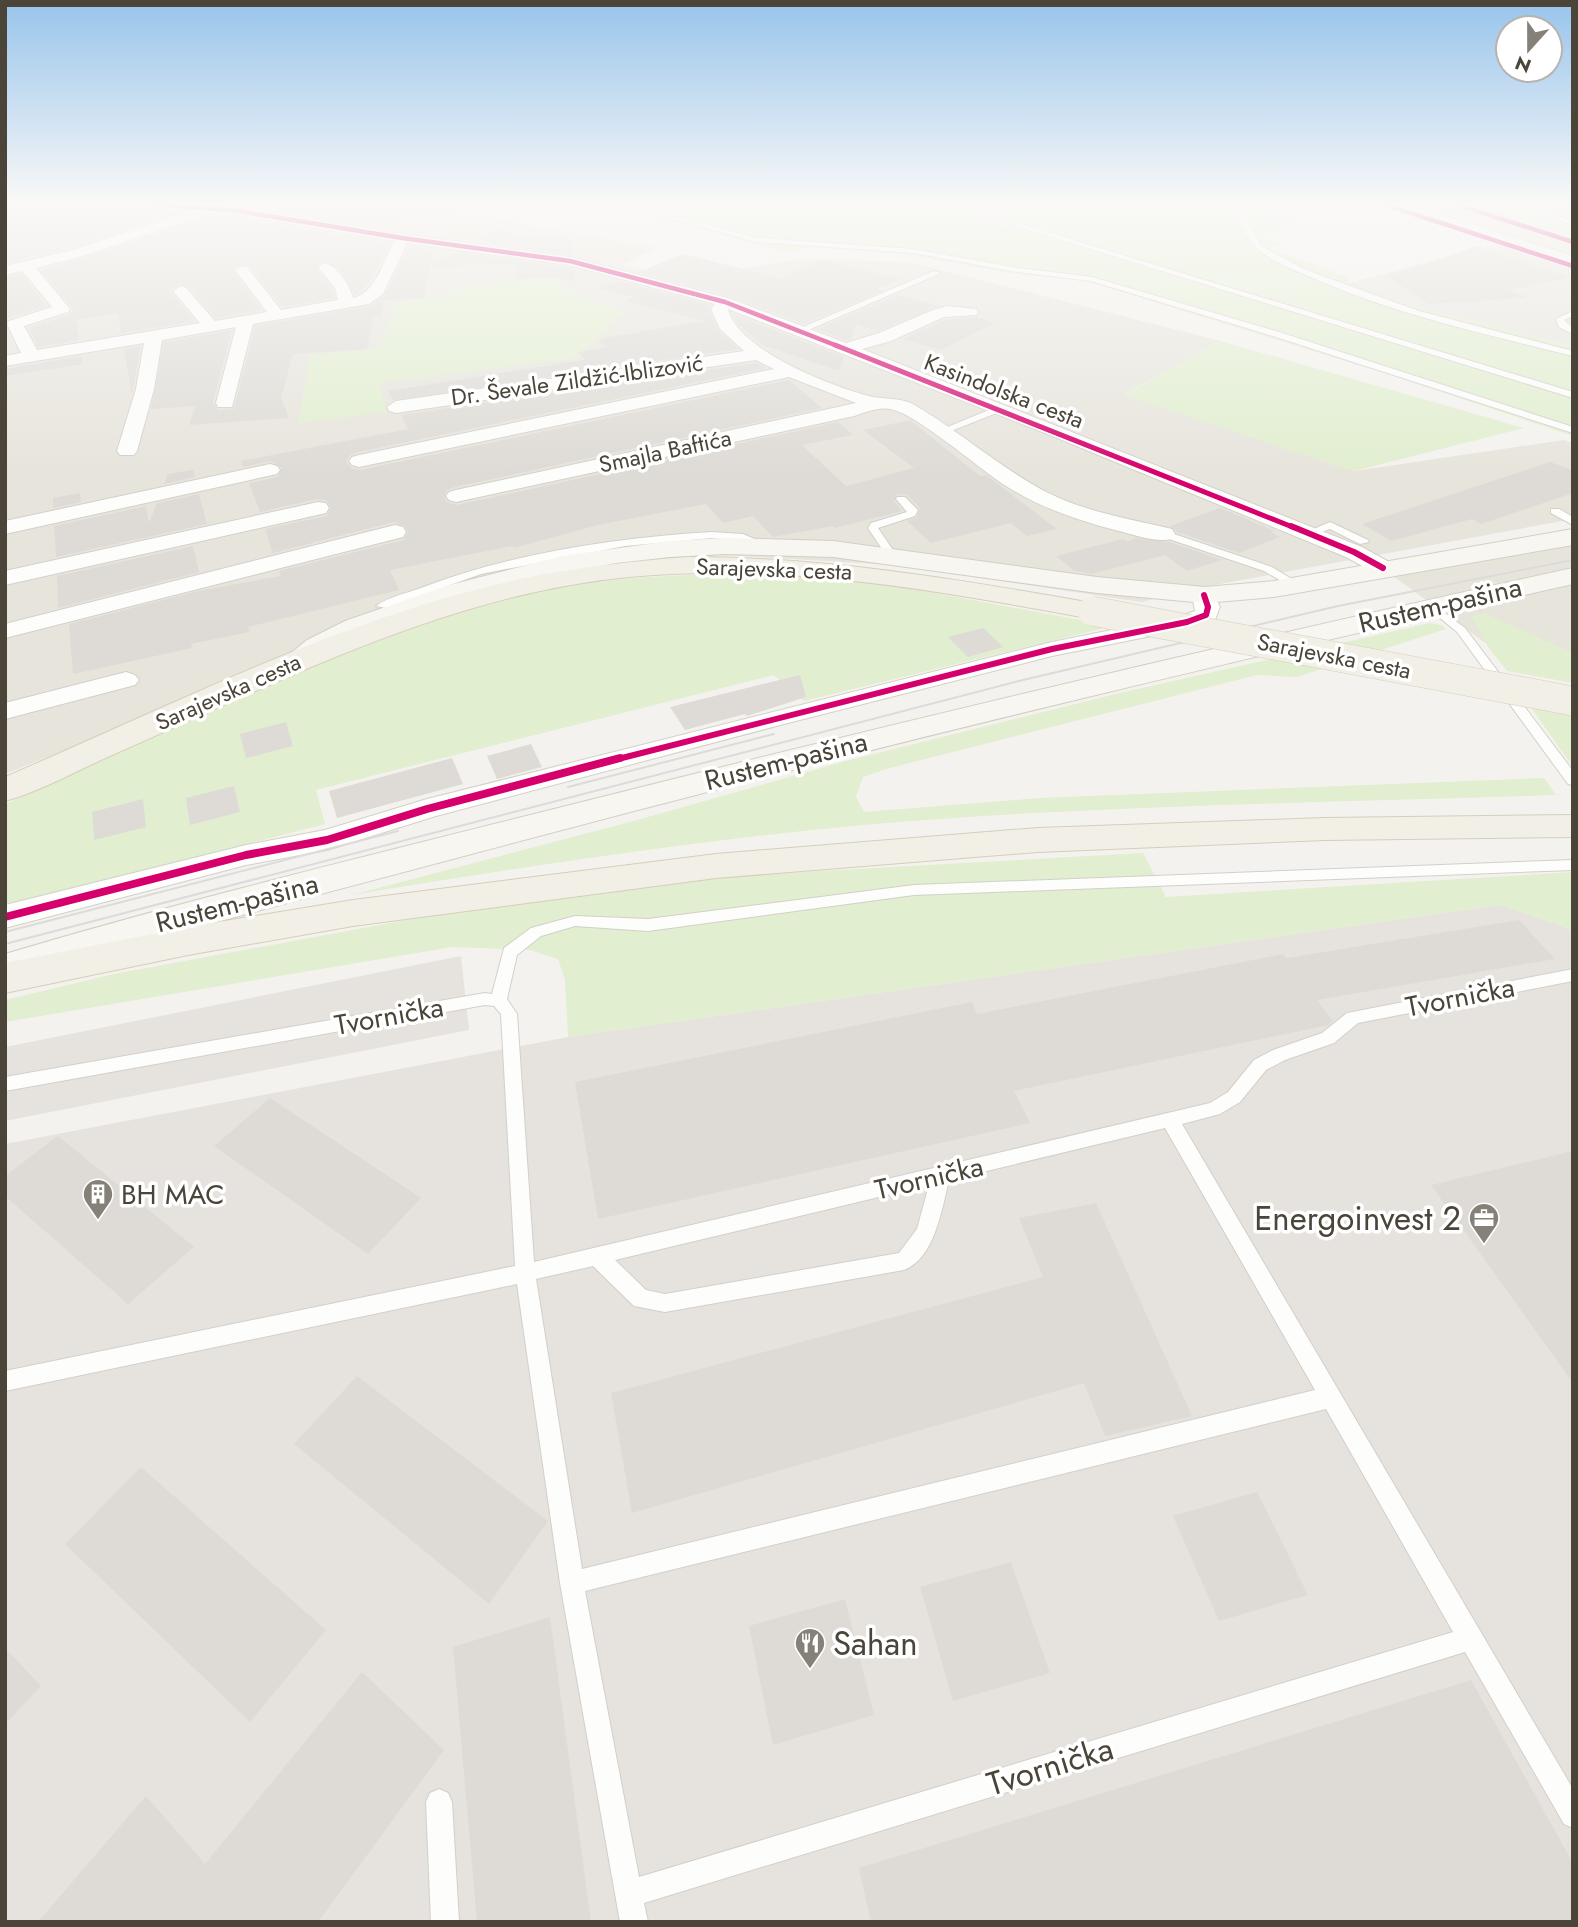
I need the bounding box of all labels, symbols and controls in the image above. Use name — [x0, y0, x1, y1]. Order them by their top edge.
north arrow — [1494, 14, 1564, 84]
text: N — [1511, 49, 1535, 80]
street label: Dr. Ševale Zildžić-Iblizović — [449, 345, 705, 415]
street label: Kasindolska cesta — [919, 345, 1089, 437]
street label: Smajla Baftića — [596, 420, 734, 482]
street label: Sarajevska cesta — [695, 549, 853, 589]
street label: Rustem-pašina — [1354, 566, 1526, 644]
street label: Sarajevska cesta — [1254, 624, 1414, 688]
street label: Sarajevska cesta — [150, 645, 306, 739]
street label: Rustem-pašina — [700, 721, 872, 801]
street label: Rustem-pašina — [151, 863, 323, 943]
street label: Tvornička — [1402, 966, 1518, 1028]
street label: Tvornička — [331, 986, 447, 1046]
street label: Tvornička — [871, 1146, 987, 1210]
place label: BH MAC — [121, 1174, 225, 1215]
building icon: BH MAC — [81, 1177, 115, 1221]
place label: Energoinvest 2 — [1254, 1195, 1461, 1242]
office icon: Energoinvest 2 — [1467, 1201, 1501, 1245]
place label: Sahan — [833, 1620, 917, 1667]
restaurant icon: Sahan — [793, 1626, 827, 1670]
street label: Tvornička — [981, 1725, 1119, 1807]

